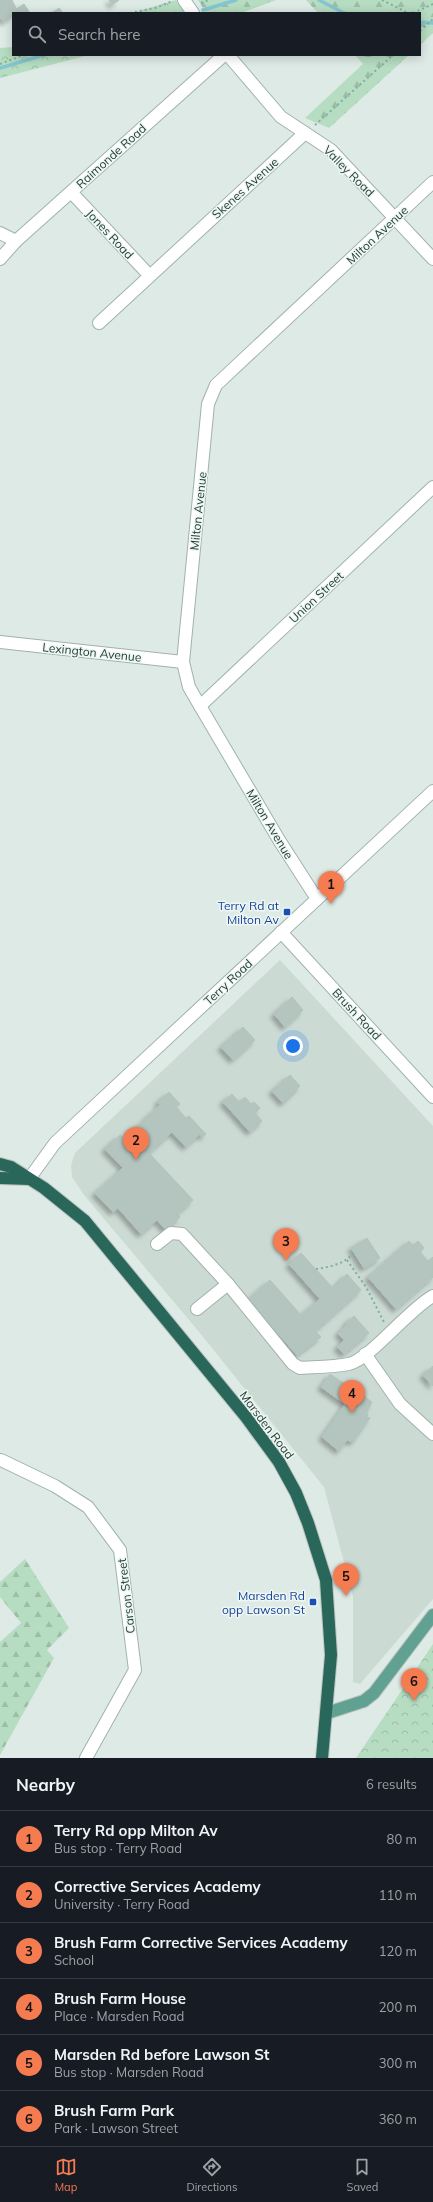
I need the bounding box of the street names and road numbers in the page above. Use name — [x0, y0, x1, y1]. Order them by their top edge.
street label: Raimonde Road — [73, 121, 149, 191]
street label: Valley Road — [320, 142, 378, 200]
street label: Skenes Avenue — [209, 154, 281, 222]
street label: Milton Avenue — [343, 203, 411, 267]
street label: Jones Road — [83, 206, 137, 262]
street label: Milton Avenue — [186, 471, 210, 551]
street label: Union Street — [286, 568, 346, 626]
street label: Lexington Avenue — [42, 639, 142, 665]
street label: Milton Avenue — [243, 786, 297, 862]
street label: Terry Road — [201, 956, 255, 1008]
street label: Brush Road — [329, 985, 385, 1043]
street label: Marsden Road — [237, 1388, 297, 1462]
street label: Carson Street — [114, 1558, 138, 1634]

